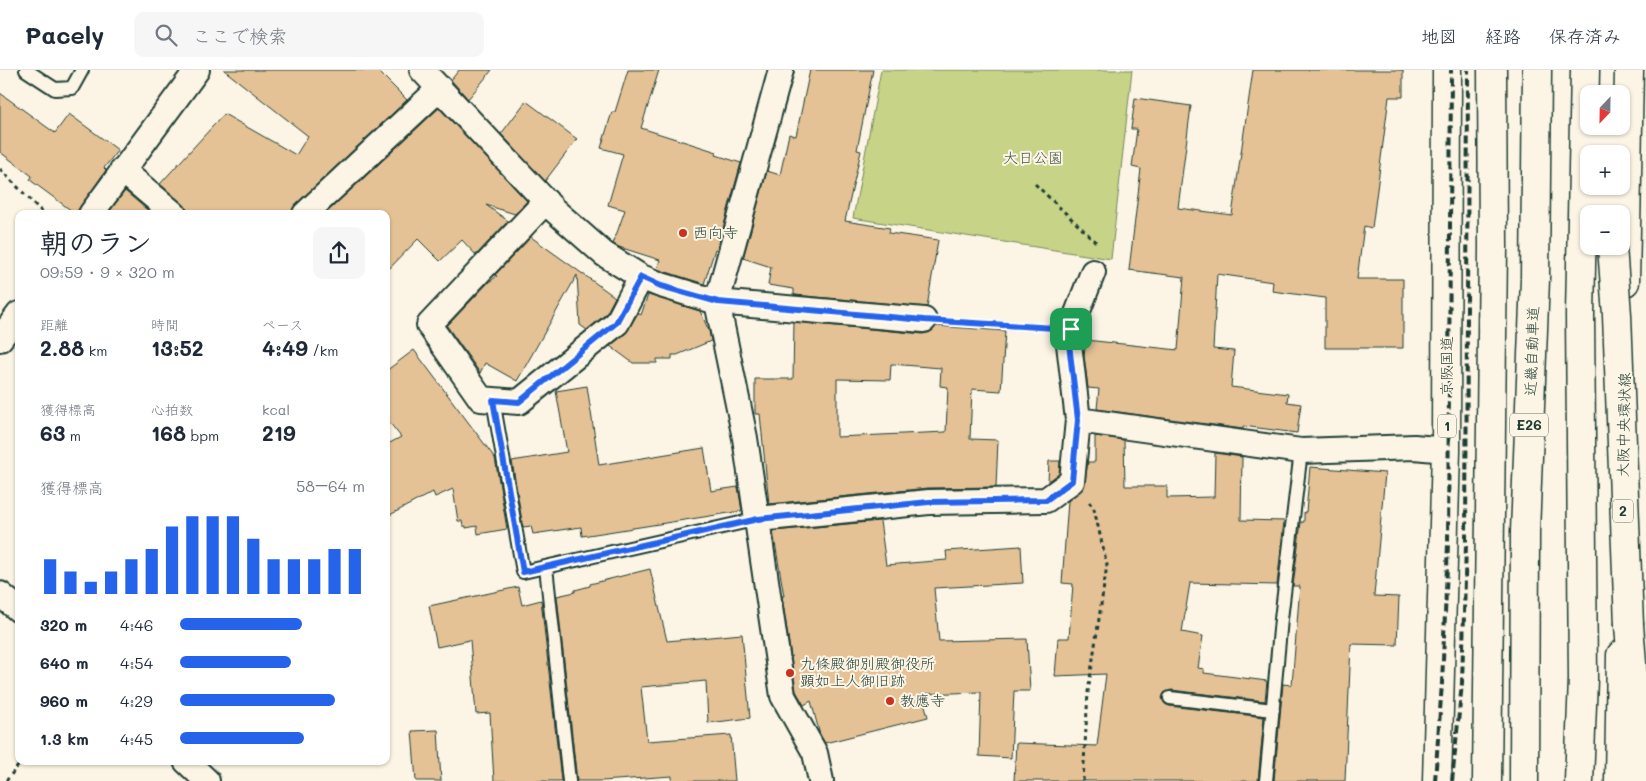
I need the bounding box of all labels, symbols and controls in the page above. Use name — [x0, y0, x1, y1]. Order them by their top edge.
search box — [134, 12, 484, 57]
text: Pacely — [25, 19, 104, 50]
icon: search — [152, 21, 180, 49]
text: ここで検索 — [192, 23, 287, 48]
text: 地図 — [1421, 24, 1457, 48]
text: 経路 — [1485, 24, 1521, 48]
text: 保存済み — [1549, 24, 1621, 48]
north arrow — [1580, 85, 1630, 135]
map controls — [1580, 85, 1630, 255]
button: + — [1580, 145, 1630, 195]
park label: 大日公園 — [1003, 147, 1063, 167]
button: − — [1580, 205, 1630, 255]
place label: 西向寺 — [693, 222, 738, 242]
text: 朝のラン — [40, 224, 152, 260]
button: share — [313, 227, 365, 279]
marker: 西向寺 — [677, 227, 689, 239]
text: 09:59 · 9 × 320 m — [40, 261, 175, 282]
street label: 近畿自動車道 — [1519, 306, 1543, 396]
pin — [1050, 308, 1092, 350]
text: 距離 — [40, 315, 68, 334]
text: 時間 — [151, 315, 179, 334]
text: ペース — [262, 315, 303, 334]
icon: arrive — [1057, 315, 1085, 343]
text: 2.88 — [40, 334, 84, 361]
text: 13:52 — [151, 334, 204, 361]
text: 4:49 — [262, 334, 308, 361]
street label: 京阪国道 — [1436, 336, 1456, 396]
text: km — [84, 341, 107, 360]
text: /km — [308, 341, 338, 360]
street label: 大阪中央環状線 — [1612, 372, 1634, 478]
text: 獲得標高 — [40, 400, 96, 419]
text: 心拍数 — [151, 400, 193, 419]
text: kcal — [262, 400, 290, 419]
road number: 1 — [1438, 414, 1456, 438]
road number: E26 — [1510, 414, 1548, 436]
text: 63 — [40, 419, 65, 446]
text: 168 — [151, 419, 186, 446]
text: 219 — [262, 419, 296, 446]
text: m — [65, 426, 81, 445]
text: bpm — [186, 426, 219, 445]
text: 58–64 m — [296, 475, 365, 496]
text: 獲得標高 — [40, 477, 104, 498]
road number: 2 — [1613, 500, 1633, 522]
text: 320 m — [40, 614, 87, 635]
text: 4:46 — [120, 614, 153, 635]
text: 640 m — [40, 652, 89, 673]
text: 4:54 — [120, 652, 153, 673]
place label: 九條殿御別殿御役所 顕如上人御旧跡 — [800, 653, 935, 690]
marker: 九條殿御別殿御役所 顕如上人御旧跡 — [784, 667, 796, 679]
text: 960 m — [40, 690, 88, 711]
text: 4:29 — [120, 690, 153, 711]
place label: 教應寺 — [900, 690, 945, 710]
marker: 教應寺 — [884, 695, 896, 707]
text: 1.3 km — [40, 728, 89, 749]
text: 4:45 — [120, 728, 153, 749]

